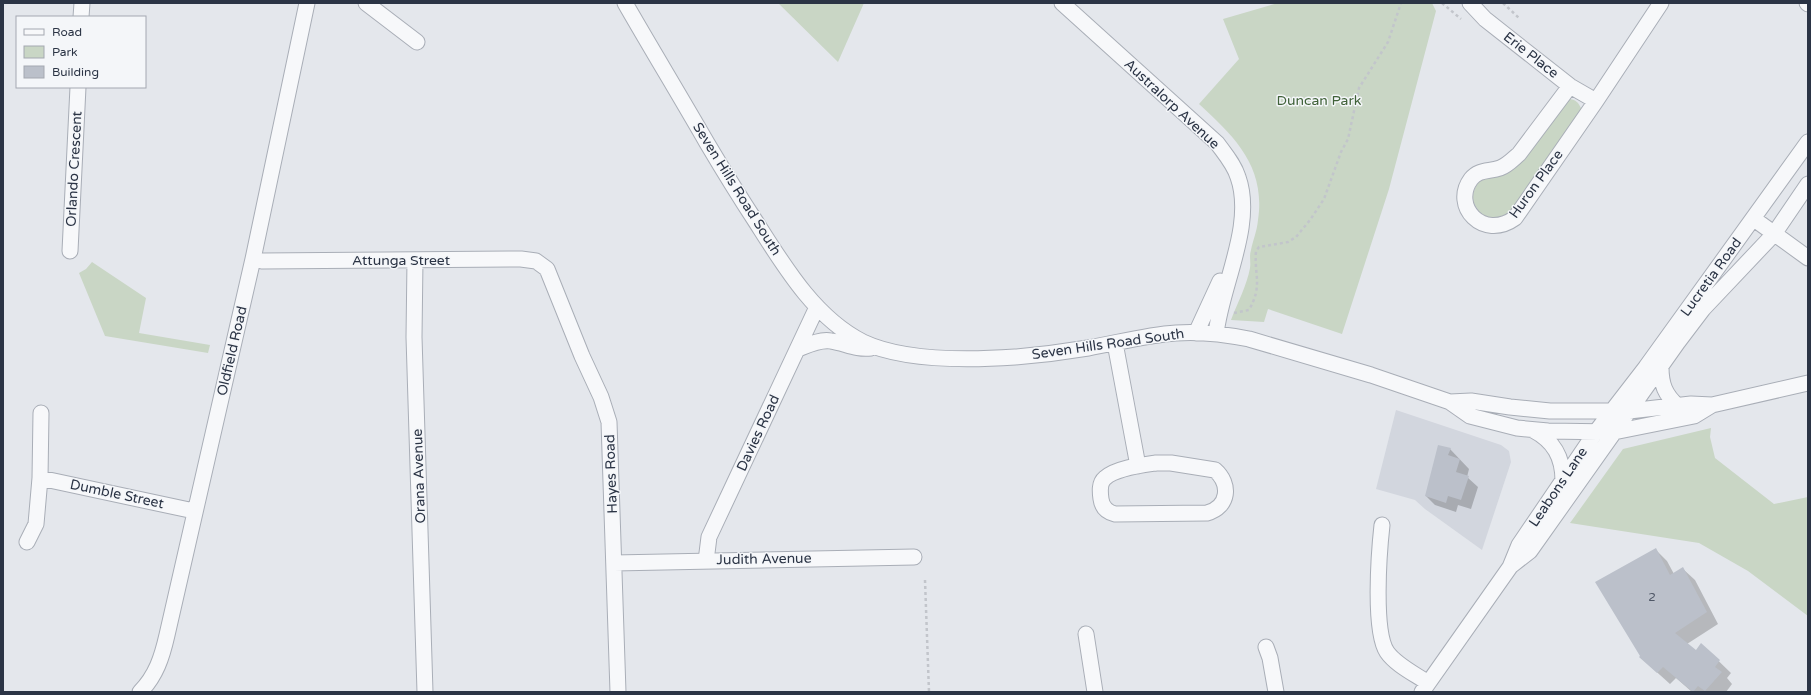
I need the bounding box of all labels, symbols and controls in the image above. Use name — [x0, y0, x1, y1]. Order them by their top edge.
legend — [16, 16, 146, 88]
text: Road — [52, 25, 82, 39]
street label: Erie Place — [1500, 28, 1562, 82]
text: Park — [52, 45, 78, 59]
street label: Australorp Avenue — [1121, 56, 1223, 153]
text: Building — [52, 65, 99, 79]
park label: Duncan Park — [1277, 92, 1362, 109]
street label: Orlando Crescent — [62, 110, 86, 227]
street label: Seven Hills Road South — [689, 119, 785, 259]
street label: Huron Place — [1505, 146, 1567, 222]
street label: Lucretia Road — [1677, 235, 1745, 319]
street label: Attunga Street — [352, 252, 451, 269]
street label: Oldfield Road — [213, 304, 251, 398]
street label: Seven Hills Road South — [1031, 325, 1185, 363]
street label: Davies Road — [733, 392, 783, 474]
street label: Orana Avenue — [409, 428, 429, 524]
street label: Hayes Road — [601, 434, 621, 514]
street label: Leabons Lane — [1525, 444, 1591, 530]
street label: Dumble Street — [68, 476, 166, 512]
street label: Judith Avenue — [716, 550, 812, 568]
house number: 2 — [1648, 590, 1656, 604]

